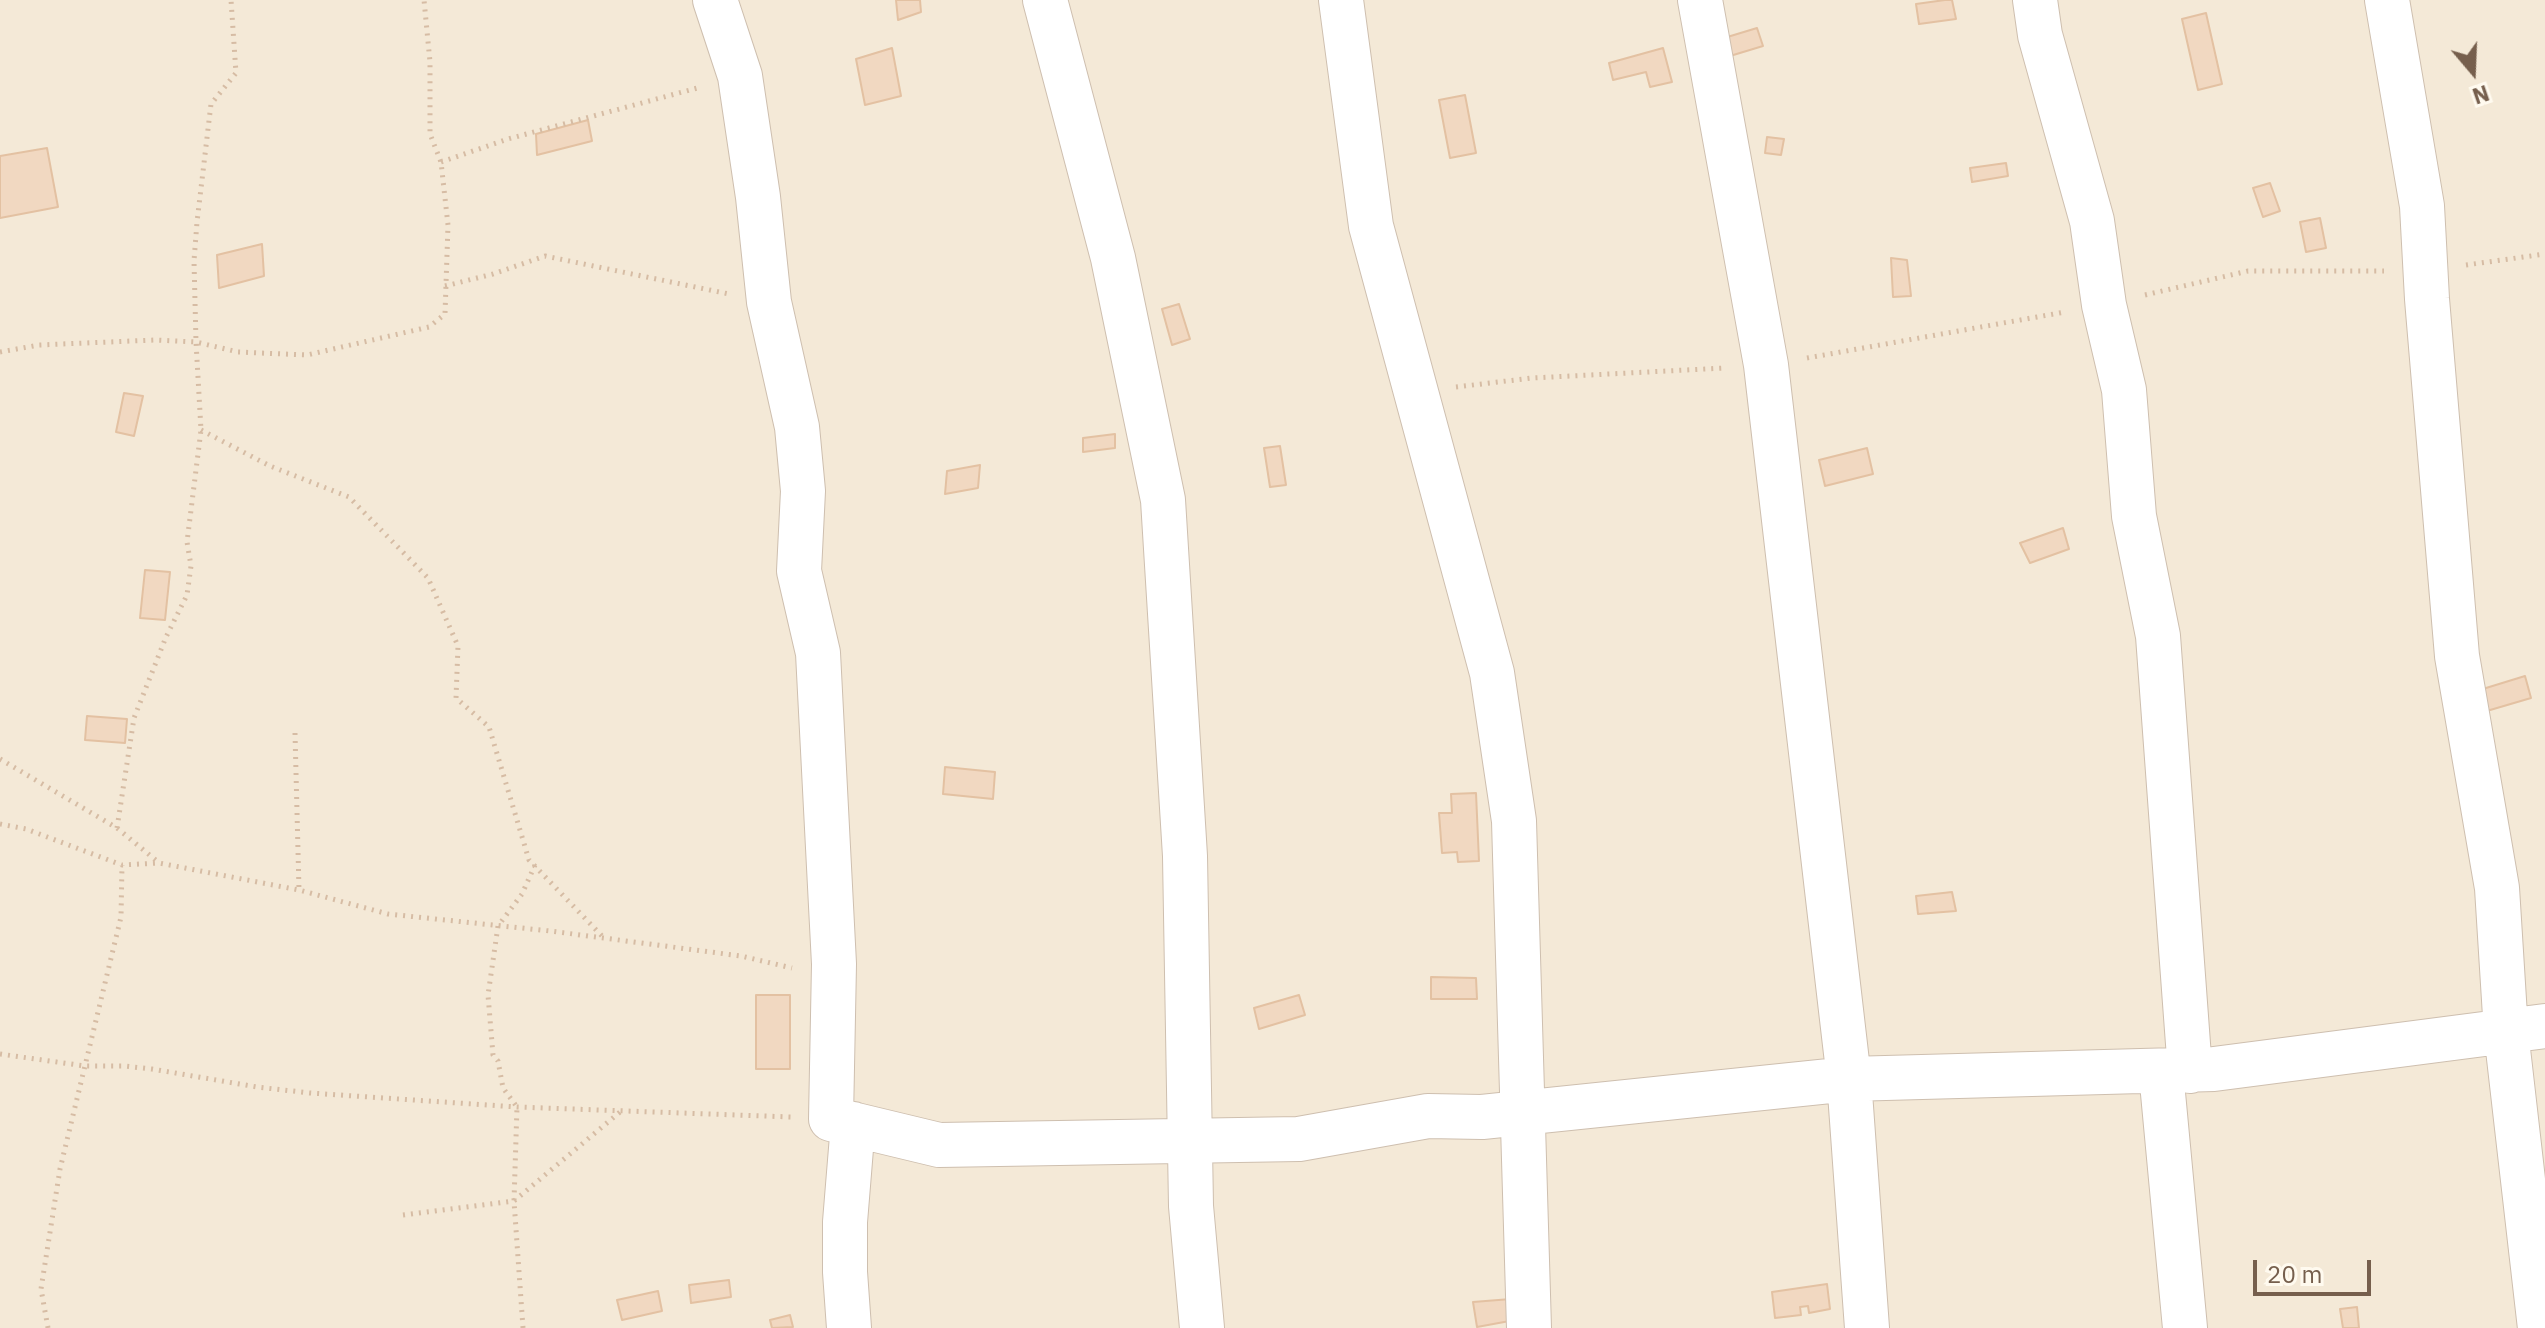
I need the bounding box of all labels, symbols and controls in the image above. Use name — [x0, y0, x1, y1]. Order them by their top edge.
north arrow — [2433, 32, 2513, 112]
text: N — [2469, 79, 2493, 111]
scale bar — [2257, 1244, 2375, 1294]
text: 20 m — [2267, 1258, 2322, 1290]

